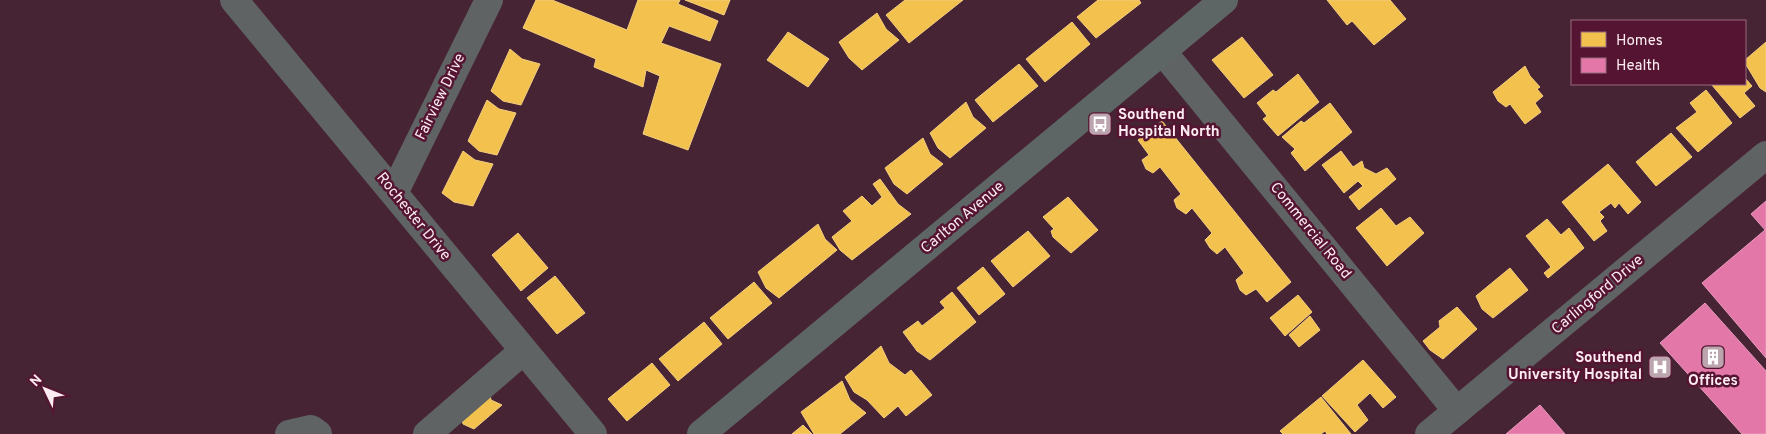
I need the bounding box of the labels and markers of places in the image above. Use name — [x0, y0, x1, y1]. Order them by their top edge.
place label: Southend Hospital North — [1118, 106, 1220, 142]
bus stop icon: Southend Hospital North — [1087, 111, 1113, 137]
building icon: Offices — [1700, 344, 1726, 370]
place label: Southend University Hospital — [1508, 349, 1642, 385]
hospital icon: Southend University Hospital — [1647, 354, 1673, 380]
place label: Offices — [1688, 372, 1738, 391]

